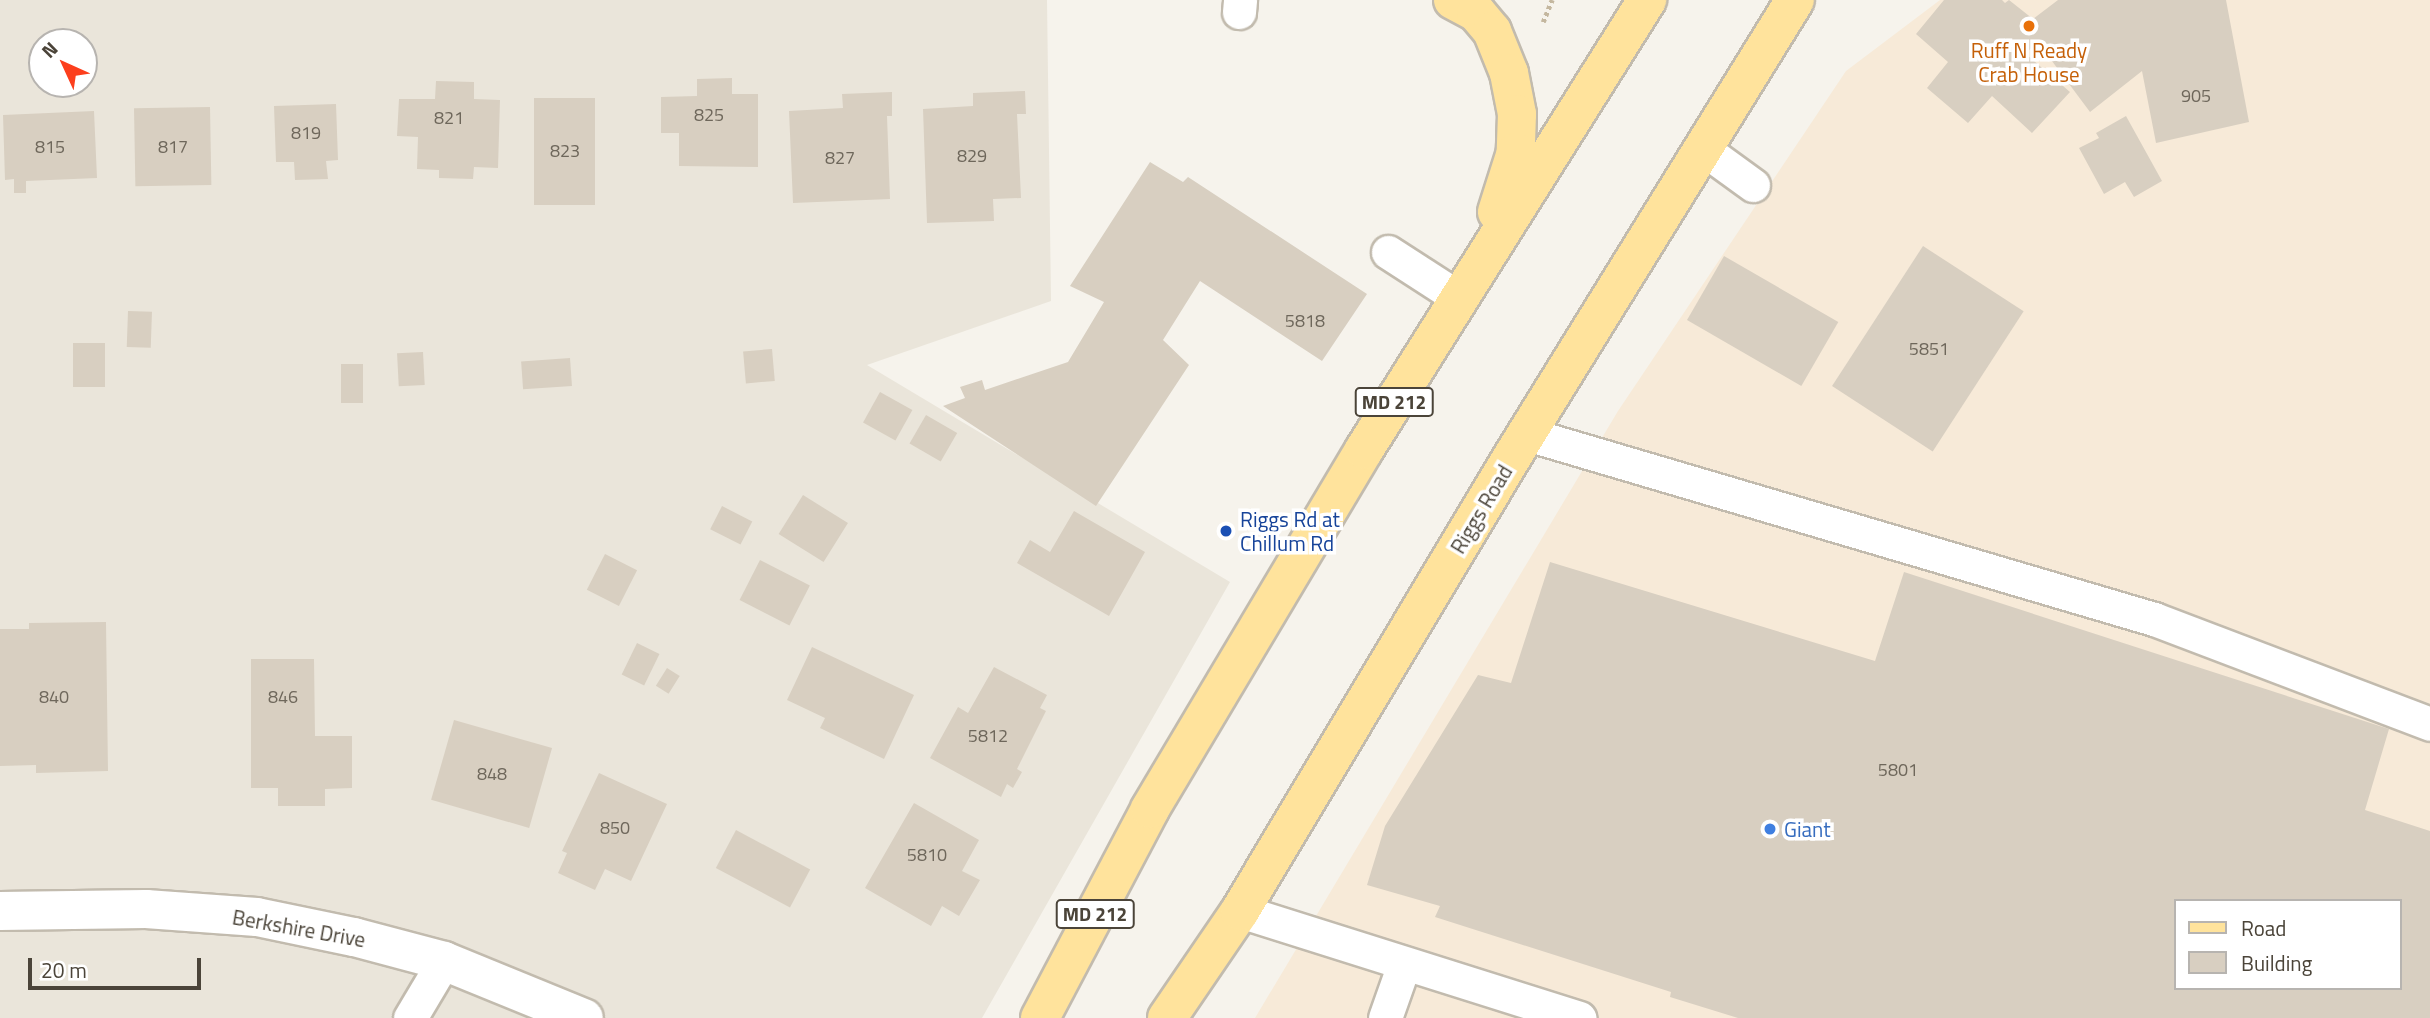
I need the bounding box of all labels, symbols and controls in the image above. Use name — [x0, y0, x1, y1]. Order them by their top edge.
marker: Ruff N Ready Crab House — [2021, 18, 2037, 34]
north arrow — [28, 28, 98, 98]
text: N — [34, 34, 64, 64]
place label: Ruff N Ready Crab House — [1971, 37, 2087, 87]
house number: 905 — [2181, 85, 2211, 107]
house number: 825 — [694, 104, 724, 126]
house number: 821 — [434, 107, 464, 129]
house number: 819 — [291, 122, 321, 144]
house number: 815 — [35, 136, 65, 158]
house number: 817 — [158, 136, 188, 158]
house number: 823 — [550, 140, 580, 162]
house number: 829 — [957, 145, 987, 167]
house number: 827 — [825, 147, 855, 169]
house number: 5818 — [1285, 310, 1325, 332]
house number: 5851 — [1909, 338, 1949, 360]
road number: MD 212 — [1354, 386, 1434, 418]
street label: Riggs Road — [1445, 460, 1517, 558]
place label: Riggs Rd at Chillum Rd — [1240, 506, 1340, 556]
marker: Riggs Rd at Chillum Rd — [1218, 523, 1234, 539]
house number: 840 — [39, 686, 69, 708]
house number: 846 — [268, 686, 298, 708]
house number: 5812 — [968, 725, 1008, 747]
house number: 5801 — [1878, 759, 1918, 781]
house number: 848 — [477, 763, 507, 785]
place label: Giant — [1784, 816, 1831, 842]
house number: 850 — [600, 817, 630, 839]
marker: Giant — [1762, 821, 1778, 837]
house number: 5810 — [907, 844, 947, 866]
road number: MD 212 — [1055, 898, 1135, 930]
legend — [2174, 899, 2402, 990]
street label: Berkshire Drive — [230, 904, 368, 952]
text: Road — [2241, 912, 2286, 944]
scale bar — [32, 944, 205, 988]
text: Building — [2241, 947, 2312, 979]
text: 20 m — [41, 954, 87, 986]

